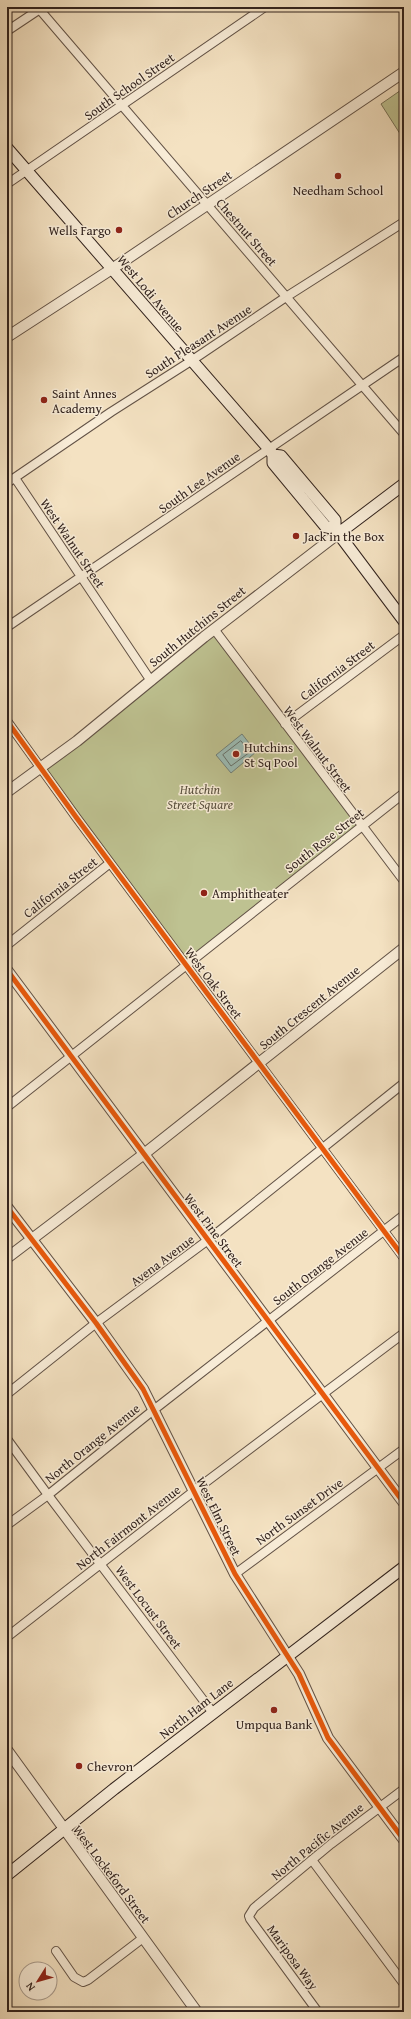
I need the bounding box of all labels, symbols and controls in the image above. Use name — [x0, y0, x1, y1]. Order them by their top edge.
street label: South School Street — [80, 48, 179, 125]
street label: Church Street — [163, 165, 236, 223]
marker: Needham School — [333, 171, 343, 181]
place label: Needham School — [293, 181, 384, 200]
street label: Chestnut Street — [212, 194, 282, 271]
place label: Wells Fargo — [49, 221, 111, 240]
marker: Wells Fargo — [114, 225, 124, 235]
street label: West Lodi Avenue — [113, 251, 189, 336]
street label: South Pleasant Avenue — [141, 300, 255, 383]
place label: Saint Annes Academy — [52, 384, 117, 418]
marker: Saint Annes Academy — [39, 395, 49, 405]
street label: South Lee Avenue — [154, 447, 244, 518]
street label: West Walnut Street — [36, 495, 110, 592]
place label: Jack in the Box — [302, 527, 385, 546]
marker: Jack in the Box — [291, 531, 301, 541]
street label: South Hutchins Street — [145, 581, 250, 671]
street label: California Street — [296, 636, 379, 705]
street label: West Walnut Street — [279, 702, 357, 797]
place label: Hutchins St Sq Pool — [244, 738, 298, 772]
marker: Hutchins St Sq Pool — [231, 749, 241, 759]
park label: Hutchin Street Square — [167, 780, 233, 814]
street label: South Rose Street — [281, 803, 368, 877]
street label: California Street — [19, 852, 102, 922]
place label: Amphitheater — [212, 884, 289, 903]
marker: Amphitheater — [199, 888, 209, 898]
street label: West Oak Street — [180, 943, 247, 1024]
street label: South Crescent Avenue — [255, 961, 364, 1054]
street label: West Pine Street — [179, 1189, 248, 1272]
street label: South Orange Avenue — [268, 1223, 372, 1310]
street label: Avena Avenue — [126, 1230, 198, 1291]
street label: North Orange Avenue — [41, 1399, 144, 1488]
street label: West Elm Street — [191, 1473, 246, 1559]
street label: North Sunset Drive — [252, 1473, 347, 1550]
street label: North Fairmont Avenue — [72, 1480, 185, 1574]
street label: West Locust Street — [111, 1561, 187, 1653]
street label: North Ham Lane — [155, 1673, 237, 1743]
marker: Umpqua Bank — [269, 1705, 279, 1715]
place label: Umpqua Bank — [236, 1715, 313, 1734]
place label: Chevron — [87, 1757, 134, 1776]
marker: Chevron — [74, 1761, 84, 1771]
street label: North Pacific Avenue — [267, 1798, 368, 1885]
street label: West Lockeford Street — [68, 1821, 155, 1928]
street label: Mariposa Way — [262, 1921, 323, 1994]
north arrow — [18, 1961, 58, 2001]
text: N — [21, 1979, 39, 1995]

